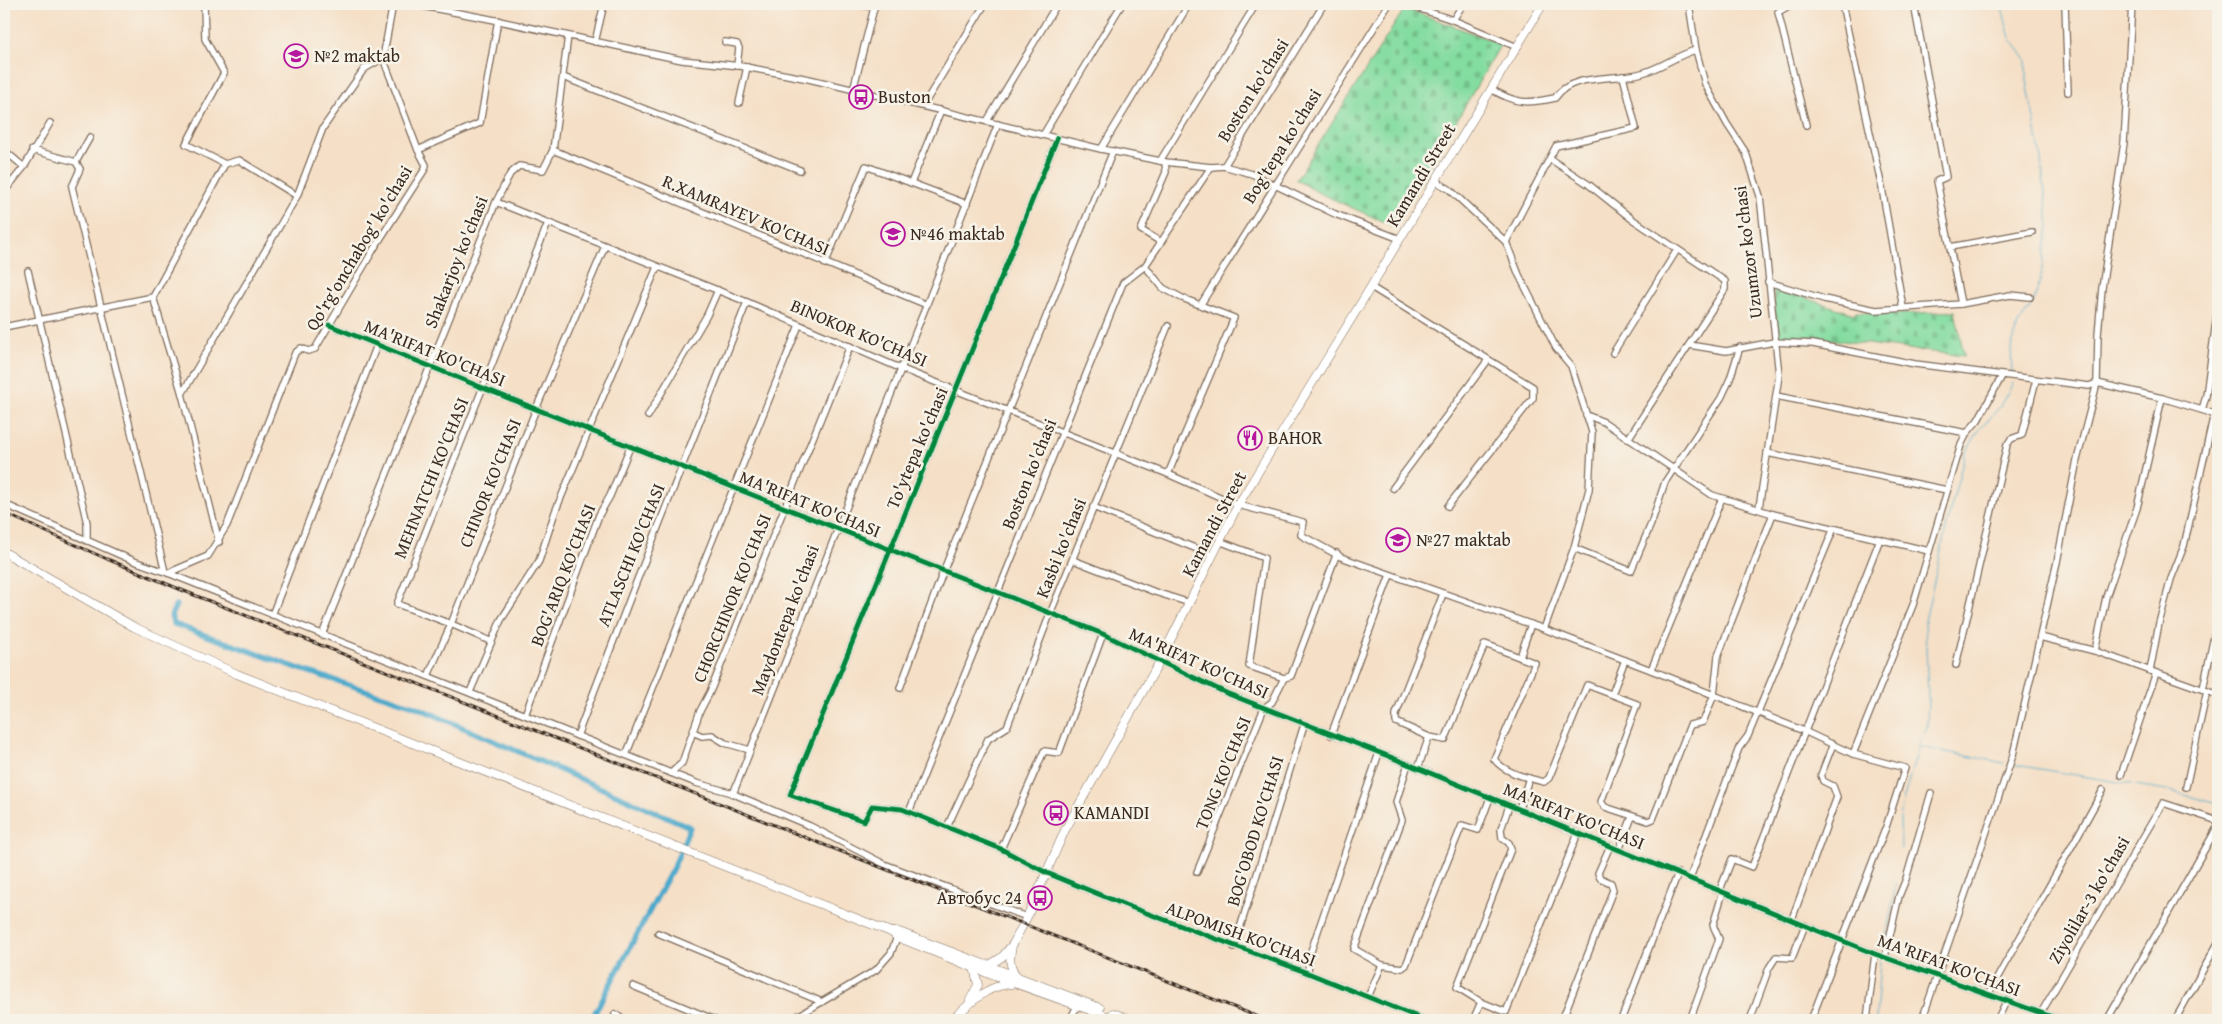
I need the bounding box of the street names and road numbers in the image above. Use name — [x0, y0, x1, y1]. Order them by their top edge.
street label: Boston ko'chasi — [1210, 33, 1295, 147]
street label: Bog'tepa ko'chasi — [1235, 83, 1328, 208]
street label: Kamandi Street — [1379, 117, 1463, 232]
street label: Qo'rg'onchabog' ko'chasi — [298, 160, 419, 336]
street label: R.XAMRAYEV KO'CHASI — [658, 167, 834, 262]
street label: Uzumzor ko'chasi — [1726, 184, 1769, 320]
street label: Shakarjoy ko'chasi — [417, 192, 494, 332]
street label: BINOKOR KO'CHASI — [786, 291, 932, 374]
street label: MA'RIFAT KO'CHASI — [360, 312, 510, 393]
street label: To'ytepa ko'chasi — [879, 383, 954, 513]
street label: MEHNATCHI KO'CHASI — [386, 393, 475, 562]
street label: CHINOR KO'CHASI — [451, 414, 528, 551]
street label: Boston ko'chasi — [994, 414, 1063, 533]
street label: MA'RIFAT KO'CHASI — [735, 463, 885, 544]
street label: Kamandi Street — [1174, 465, 1253, 582]
street label: ATLASCHI KO'CHASI — [589, 479, 672, 631]
street label: Kasbi ko'chasi — [1028, 494, 1093, 602]
street label: BOG'ARIQ KO'CHASI — [523, 500, 602, 650]
street label: CHORCHINOR KO'CHASI — [685, 509, 778, 686]
street label: Maydontepa ko'chasi — [743, 541, 826, 699]
street label: MA'RIFAT KO'CHASI — [1125, 620, 1273, 705]
street label: TONG KO'CHASI — [1188, 712, 1258, 834]
street label: BOG'OBOD KO'CHASI — [1219, 752, 1290, 909]
street label: MA'RIFAT KO'CHASI — [1499, 775, 1649, 856]
street label: Ziyolilar-3 ko'chasi — [2041, 831, 2136, 969]
street label: ALPOMISH KO'CHASI — [1162, 894, 1320, 973]
street label: MA'RIFAT KO'CHASI — [1874, 926, 2024, 1003]

